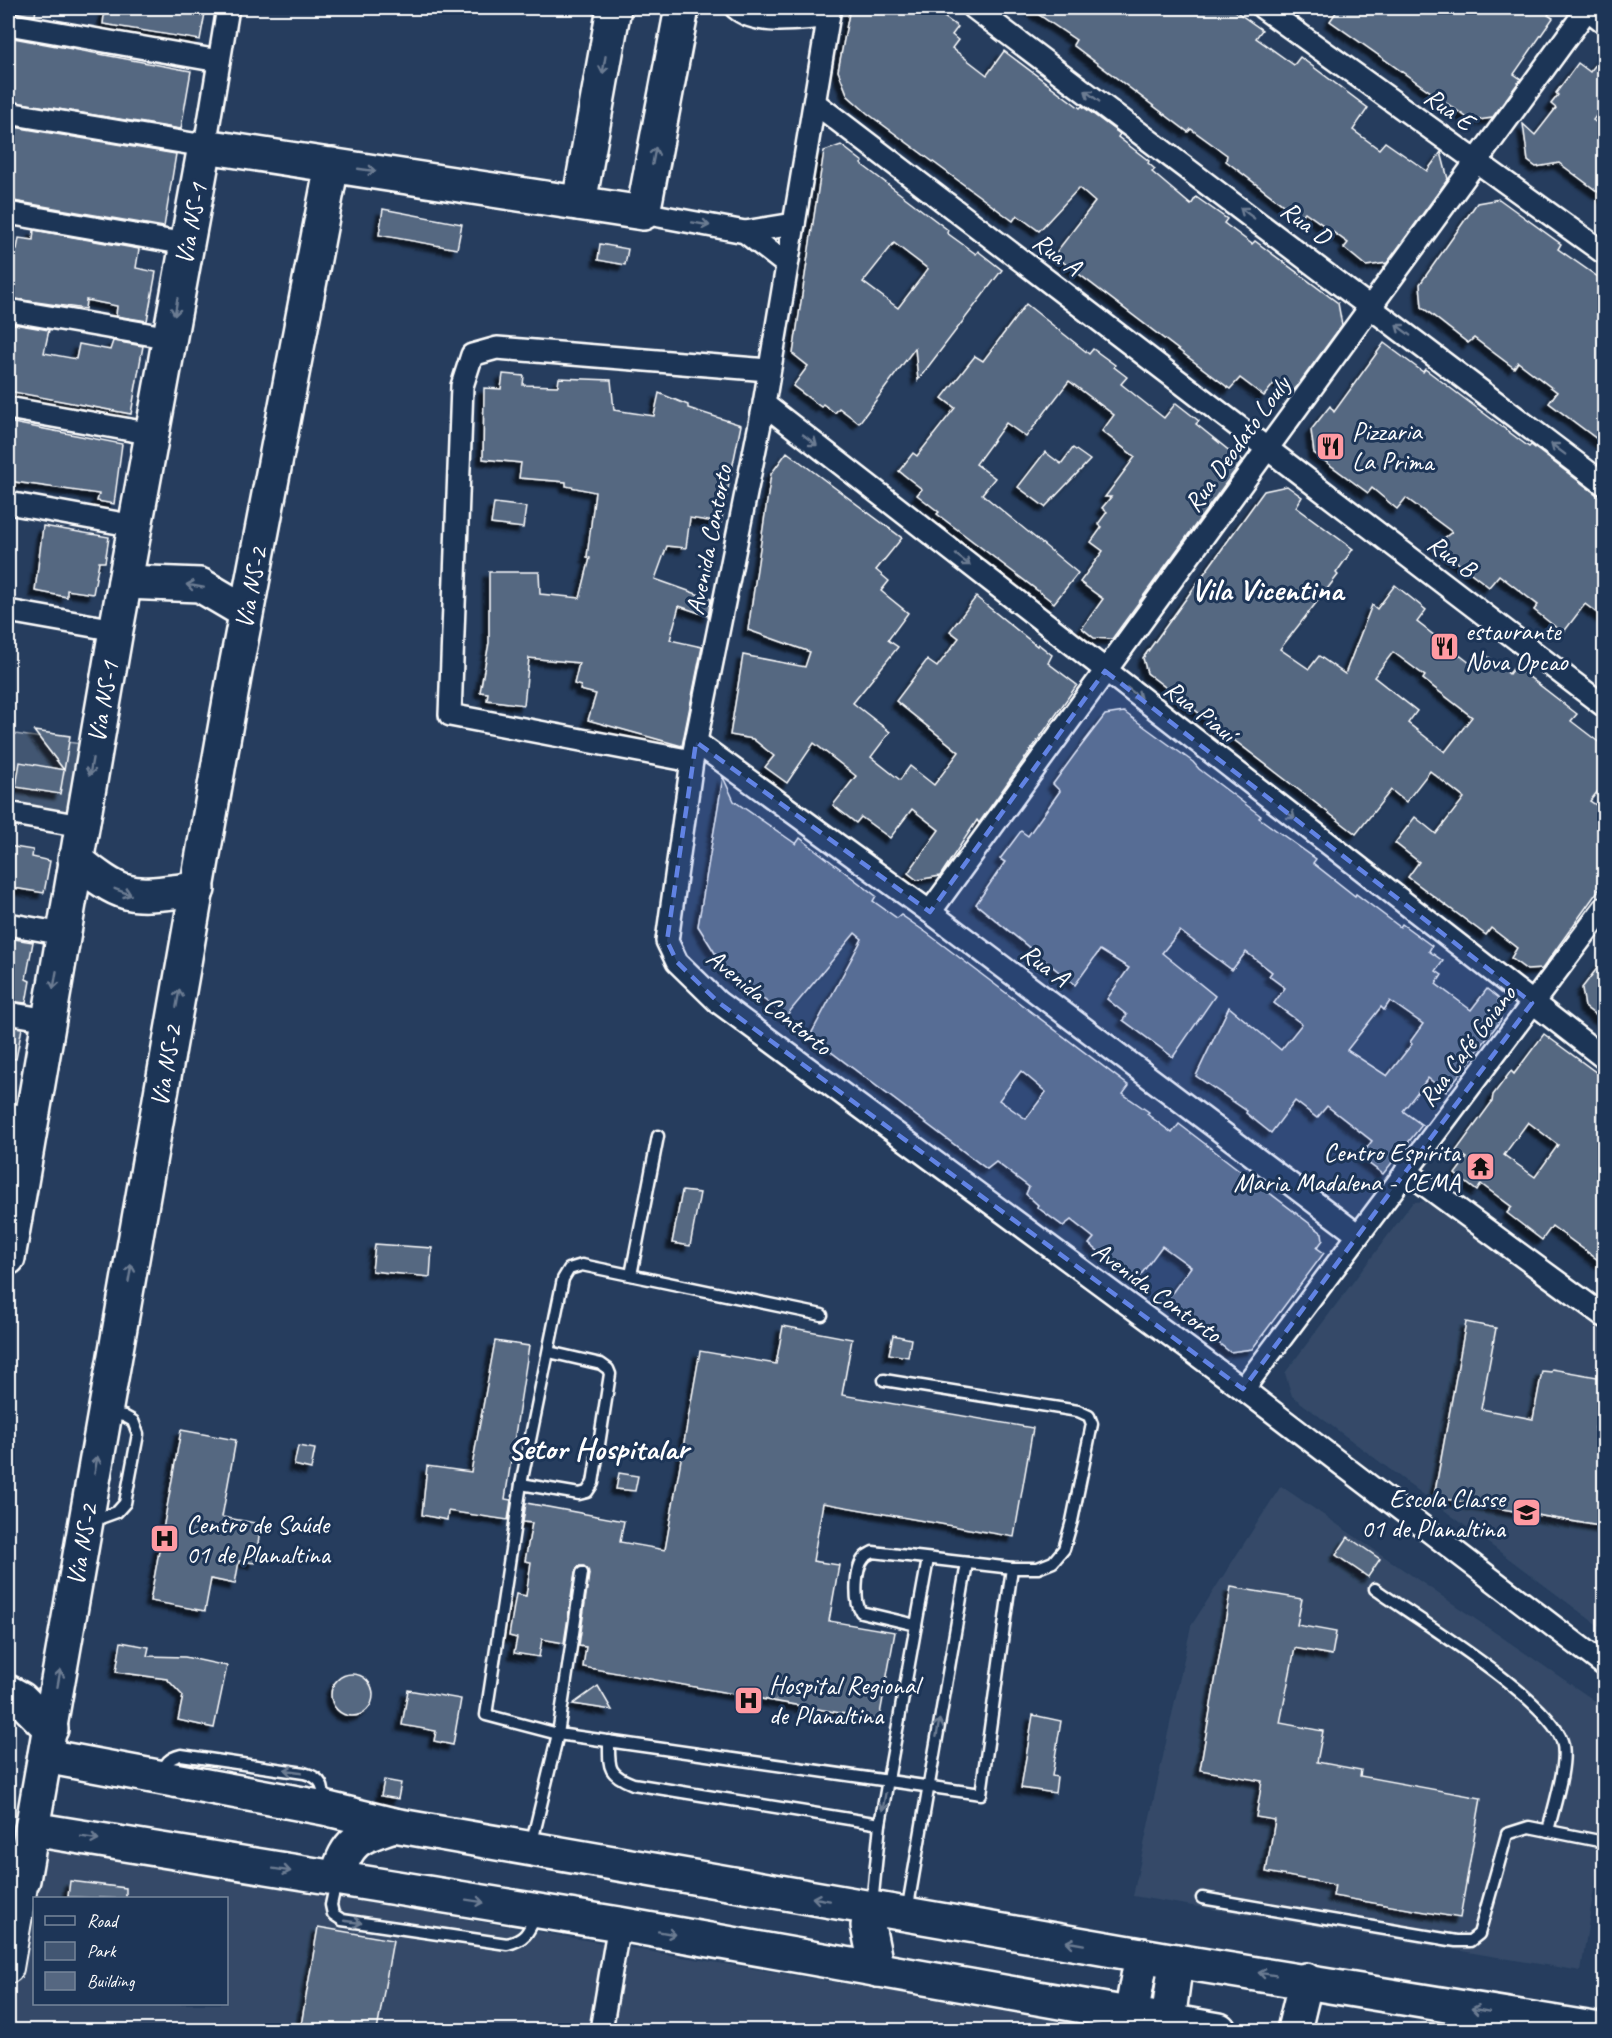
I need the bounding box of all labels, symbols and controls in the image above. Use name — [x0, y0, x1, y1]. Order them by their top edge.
one-way arrow — [598, 55, 609, 74]
street label: Rua E — [1418, 80, 1483, 140]
one-way arrow — [1084, 89, 1100, 102]
one-way arrow — [649, 147, 660, 166]
one-way arrow — [356, 165, 376, 176]
street label: Via NS-1 — [167, 179, 215, 267]
street label: Rua D — [1274, 193, 1339, 254]
one-way arrow — [1240, 206, 1256, 219]
one-way arrow — [690, 219, 710, 230]
street label: Rua A — [1026, 225, 1089, 284]
one-way arrow — [170, 297, 181, 316]
one-way arrow — [1395, 324, 1411, 337]
street label: Rua Deodato Louly — [1177, 368, 1299, 518]
place label: Pizzaria La Prima — [1352, 415, 1436, 478]
restaurant icon: Pizzaria La Prima — [1315, 430, 1347, 462]
one-way arrow — [801, 434, 817, 447]
one-way arrow — [1550, 442, 1566, 455]
street label: Avenida Contorto — [678, 461, 740, 618]
street label: Rua B — [1421, 527, 1484, 586]
street label: Via NS-2 — [227, 542, 275, 631]
one-way arrow — [955, 554, 971, 567]
district label: Vila Vicentina — [1191, 569, 1346, 610]
one-way arrow — [185, 581, 205, 592]
place label: estaurante Nova Opcao — [1465, 615, 1569, 678]
restaurant icon: estaurante Nova Opcao — [1428, 630, 1460, 662]
street label: Via NS-1 — [80, 658, 127, 745]
street label: Rua Piauí — [1157, 673, 1247, 753]
one-way arrow — [1125, 687, 1141, 700]
one-way arrow — [86, 757, 97, 777]
one-way arrow — [1279, 807, 1295, 819]
one-way arrow — [113, 887, 132, 898]
street label: Rua A — [1014, 936, 1077, 995]
street label: Avenida Contorto — [700, 941, 840, 1064]
one-way arrow — [49, 970, 60, 990]
street label: Rua Café Goiano — [1411, 977, 1524, 1113]
one-way arrow — [173, 989, 184, 1009]
street label: Via NS-2 — [143, 1021, 190, 1109]
place label: Centro Espírita Maria Madalena - CEMA — [1234, 1136, 1462, 1199]
temple icon: Centro Espírita Maria Madalena - CEMA — [1465, 1151, 1497, 1183]
street label: Avenida Contorto — [1086, 1234, 1230, 1351]
one-way arrow — [125, 1264, 136, 1283]
district label: Setor Hospitalar — [507, 1428, 692, 1469]
one-way arrow — [91, 1456, 102, 1475]
place label: Escola Classe 01 de Planaltina — [1361, 1482, 1508, 1545]
school or university icon: Escola Classe 01 de Planaltina — [1510, 1497, 1542, 1529]
street label: Via NS-2 — [59, 1500, 106, 1588]
place label: Centro de Saúde 01 de Planaltina — [186, 1508, 331, 1571]
hospital icon: Centro de Saúde 01 de Planaltina — [149, 1523, 181, 1555]
one-way arrow — [54, 1668, 65, 1688]
place label: Hospital Regional de Planaltina — [769, 1669, 924, 1732]
hospital icon: Hospital Regional de Planaltina — [732, 1684, 764, 1716]
one-way arrow — [933, 1719, 944, 1738]
one-way arrow — [283, 1766, 303, 1777]
one-way arrow — [878, 1792, 889, 1812]
one-way arrow — [79, 1833, 99, 1844]
one-way arrow — [272, 1864, 291, 1875]
one-way arrow — [811, 1893, 831, 1904]
one-way arrow — [464, 1896, 484, 1907]
legend — [33, 1897, 228, 2005]
text: Road — [87, 1910, 120, 1932]
one-way arrow — [343, 1916, 363, 1927]
one-way arrow — [657, 1928, 676, 1939]
one-way arrow — [1066, 1937, 1085, 1948]
text: Park — [87, 1940, 117, 1962]
one-way arrow — [1258, 1969, 1278, 1980]
text: Building — [87, 1970, 136, 1992]
one-way arrow — [1471, 2004, 1491, 2015]

